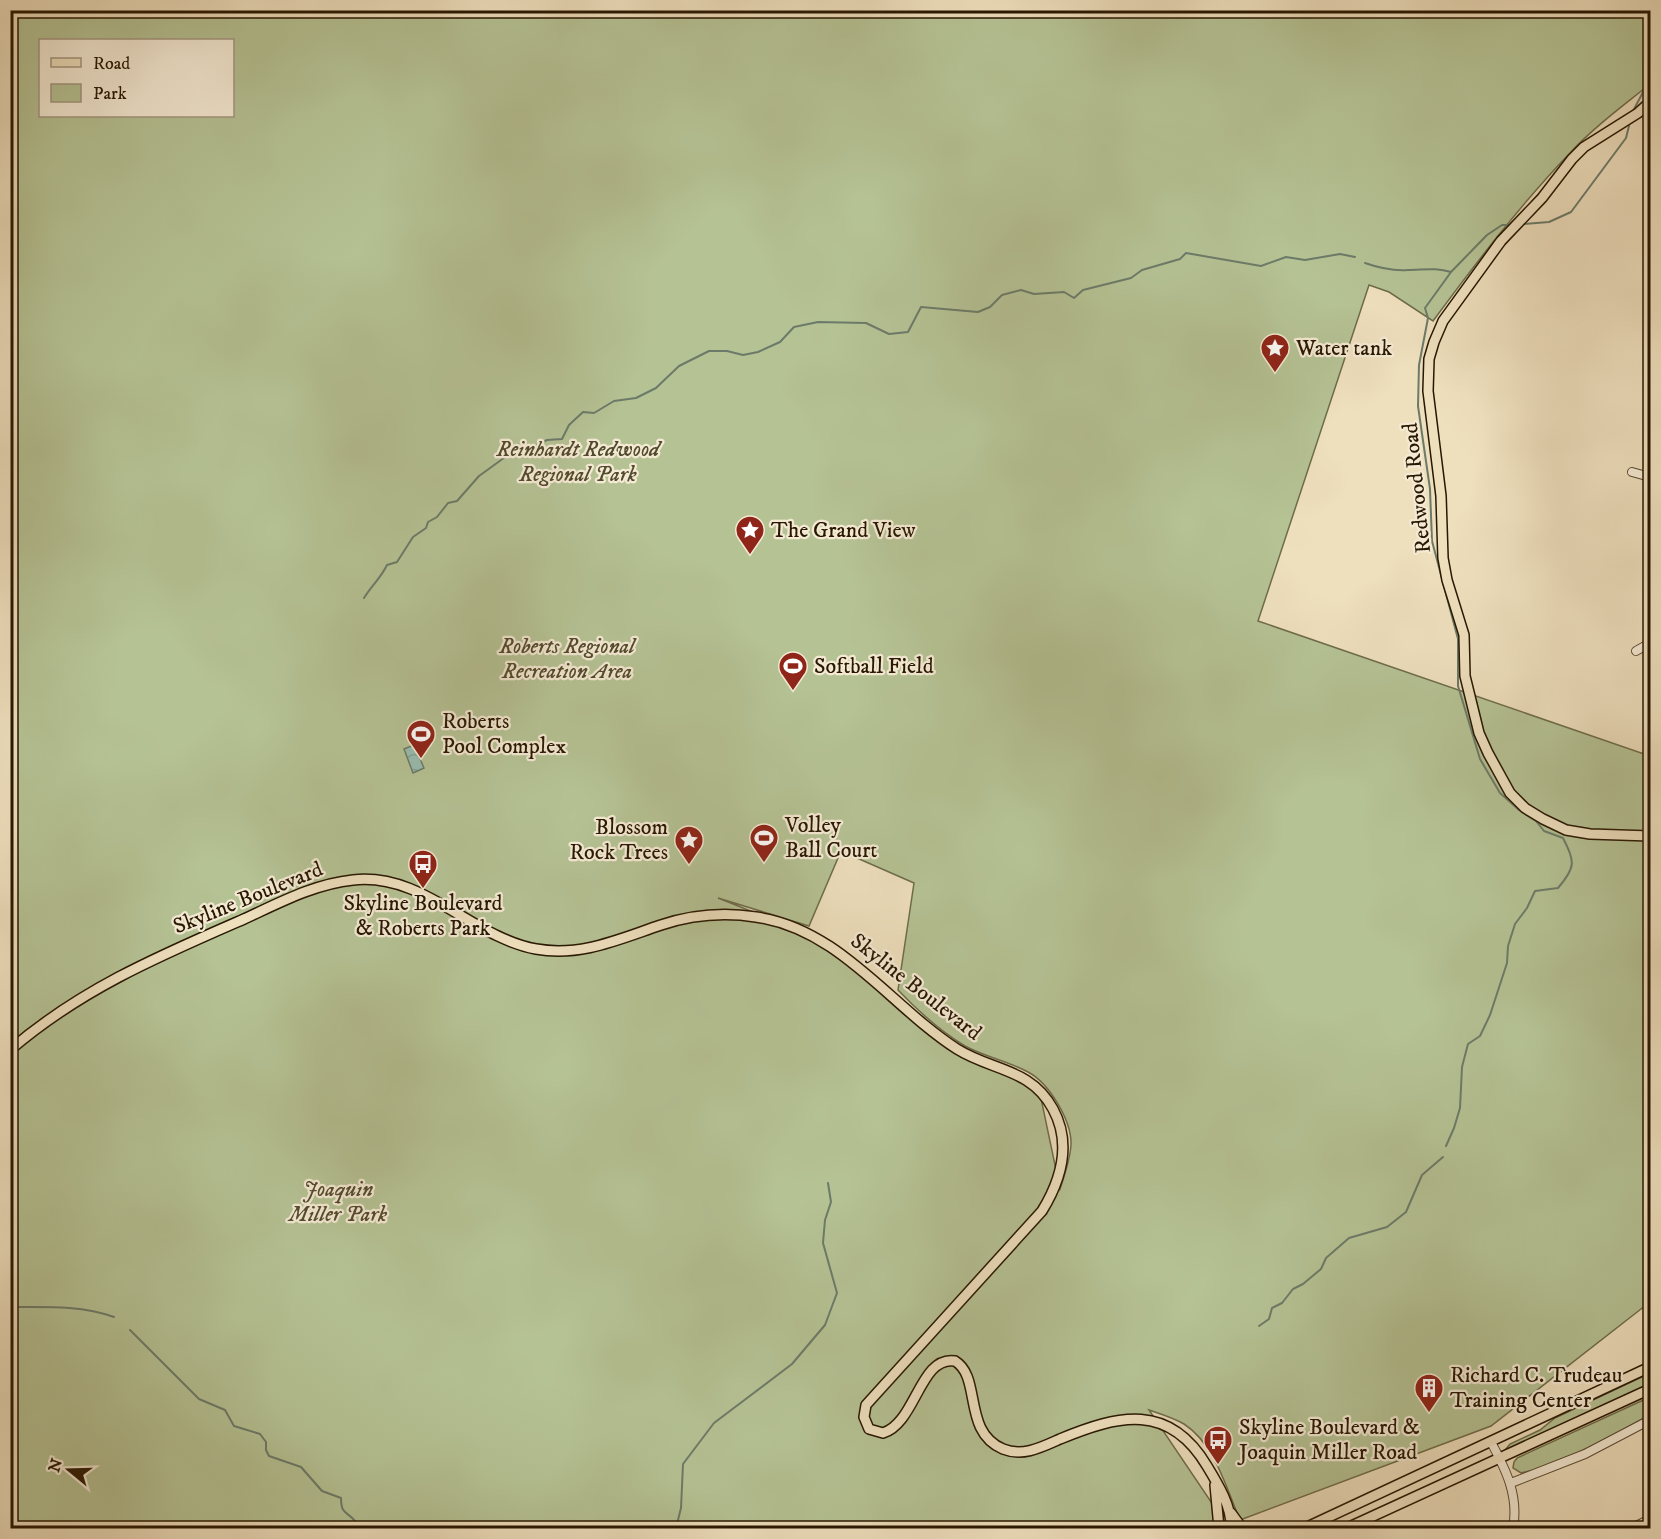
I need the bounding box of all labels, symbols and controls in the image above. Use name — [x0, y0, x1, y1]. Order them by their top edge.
legend — [39, 39, 234, 117]
text: Road — [93, 53, 130, 75]
text: Park — [93, 83, 127, 105]
place icon: Water tank — [1259, 332, 1291, 374]
place label: Water tank — [1295, 335, 1392, 362]
street label: Redwood Road — [1397, 421, 1437, 555]
park label: Reinhardt Redwood Regional Park — [495, 436, 663, 488]
place icon: The Grand View — [734, 514, 766, 556]
place label: The Grand View — [771, 517, 916, 544]
park label: Roberts Regional Recreation Area — [498, 633, 637, 685]
sports icon: Softball Field — [777, 650, 809, 692]
place label: Softball Field — [814, 653, 934, 680]
place label: Roberts Pool Complex — [442, 708, 566, 760]
sports icon: Roberts Pool Complex — [405, 718, 437, 760]
place label: Volley Ball Court — [784, 812, 877, 864]
place label: Blossom Rock Trees — [570, 814, 668, 866]
sports icon: Volley Ball Court — [748, 822, 780, 864]
place icon: Blossom Rock Trees — [673, 824, 705, 866]
bus stop icon: Skyline Boulevard & Roberts Park — [407, 848, 439, 890]
street label: Skyline Boulevard — [169, 856, 327, 940]
place label: Skyline Boulevard & Roberts Park — [343, 890, 503, 942]
street label: Skyline Boulevard — [845, 927, 987, 1047]
park label: Joaquin Miller Park — [287, 1176, 388, 1228]
place label: Richard C. Trudeau Training Center — [1450, 1362, 1622, 1414]
building icon: Richard C. Trudeau Training Center — [1413, 1372, 1445, 1414]
place label: Skyline Boulevard & Joaquin Miller Road — [1237, 1414, 1420, 1466]
bus stop icon: Skyline Boulevard & Joaquin Miller Road — [1202, 1424, 1234, 1466]
north arrow — [39, 1440, 99, 1500]
text: N — [44, 1456, 67, 1475]

